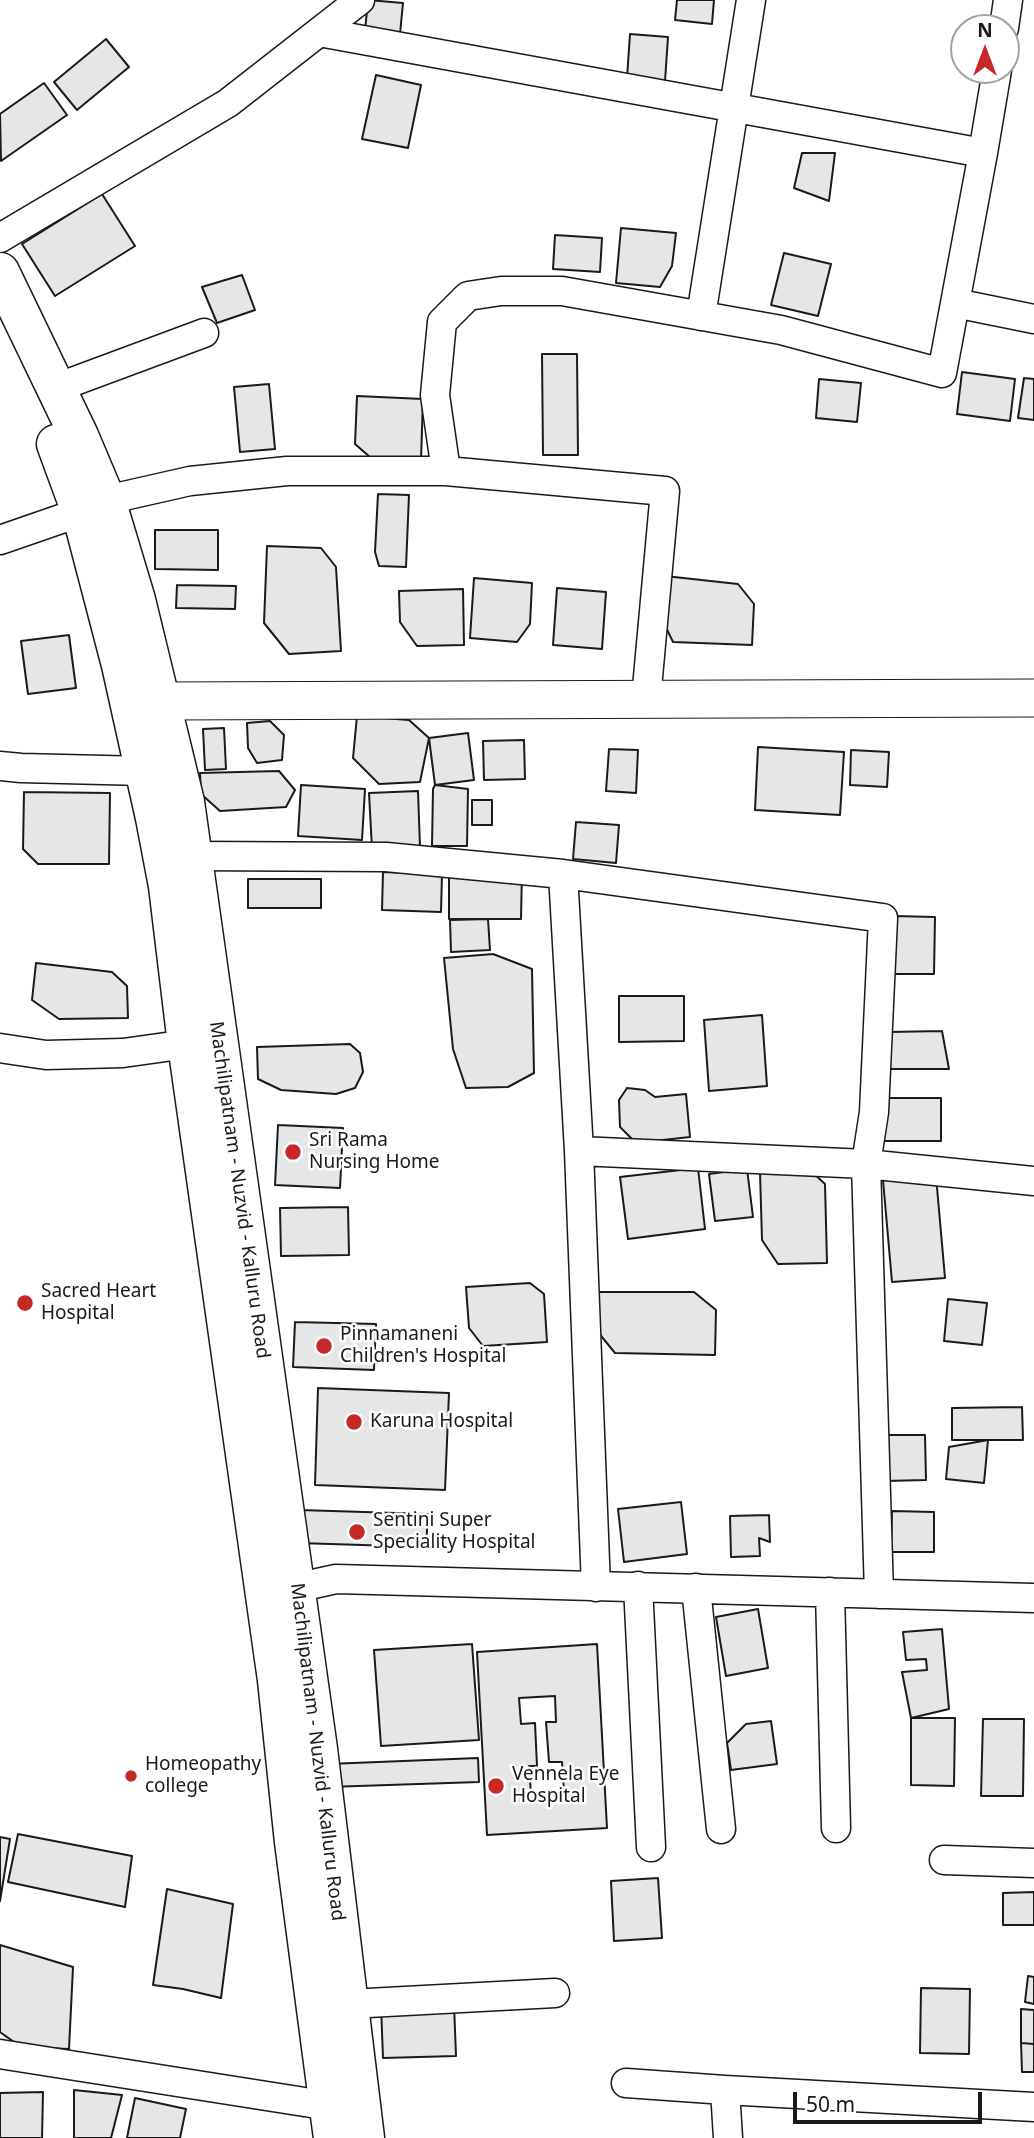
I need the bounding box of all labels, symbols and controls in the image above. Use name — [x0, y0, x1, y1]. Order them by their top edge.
north arrow — [950, 14, 1020, 84]
text: N — [977, 17, 993, 43]
street label: Machilipatnam - Nuzvid - Kalluru Road — [204, 1020, 274, 1360]
place label: Sri Rama Nursing Home — [309, 1130, 439, 1174]
marker: Sri Rama Nursing Home — [283, 1142, 303, 1162]
place label: Sacred Heart Hospital — [41, 1281, 156, 1325]
marker: Sacred Heart Hospital — [15, 1293, 35, 1313]
place label: Pinnamaneni Children's Hospital — [340, 1324, 506, 1368]
marker: Pinnamaneni Children's Hospital — [314, 1336, 334, 1356]
place label: Karuna Hospital — [370, 1411, 513, 1433]
marker: Karuna Hospital — [344, 1412, 364, 1432]
place label: Sentini Super Speciality Hospital — [373, 1510, 535, 1554]
marker: Sentini Super Speciality Hospital — [347, 1522, 367, 1542]
street label: Machilipatnam - Nuzvid - Kalluru Road — [285, 1582, 349, 1922]
place label: Homeopathy college — [145, 1754, 261, 1798]
place label: Vennela Eye Hospital — [512, 1764, 619, 1808]
marker: Homeopathy college — [123, 1768, 139, 1784]
marker: Vennela Eye Hospital — [486, 1776, 506, 1796]
scale bar — [796, 2078, 985, 2122]
text: 50 m — [806, 2090, 855, 2118]

